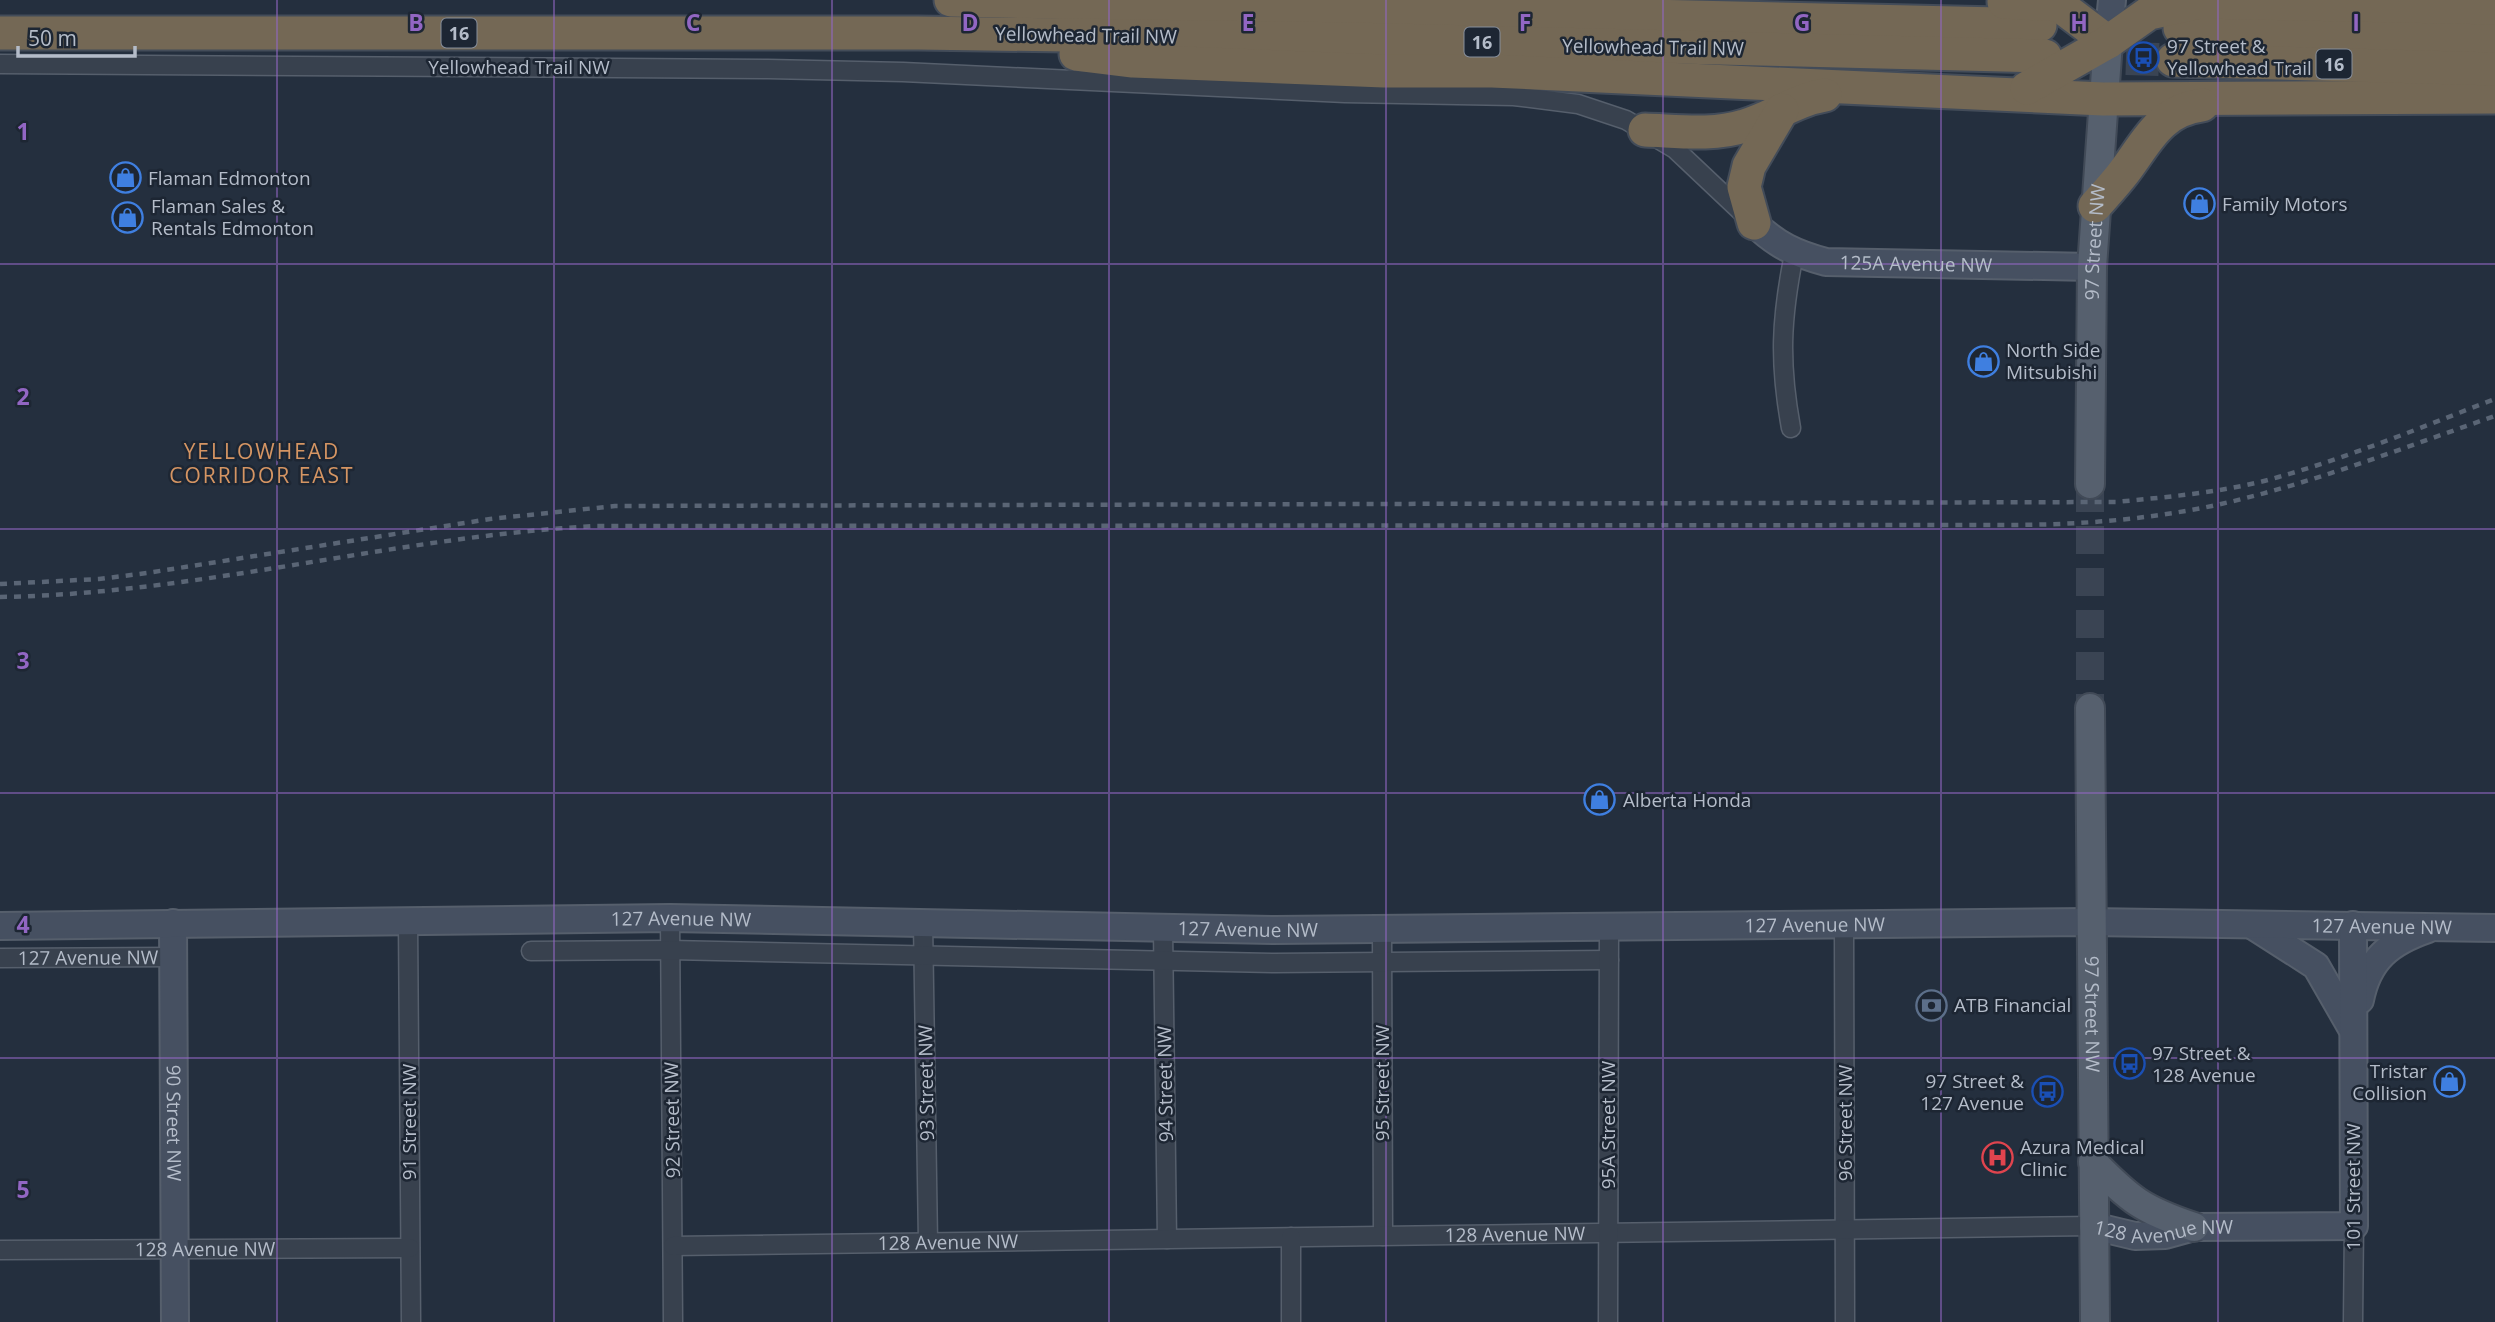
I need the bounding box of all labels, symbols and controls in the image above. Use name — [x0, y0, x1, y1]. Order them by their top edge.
text: B — [408, 6, 424, 38]
text: C — [686, 6, 700, 38]
text: D — [961, 6, 979, 38]
text: E — [1242, 6, 1254, 38]
text: F — [1519, 6, 1531, 38]
text: G — [1794, 6, 1810, 38]
text: H — [2070, 6, 2088, 38]
text: I — [2352, 6, 2360, 38]
scale bar — [18, 14, 135, 58]
road number: 16 — [442, 18, 476, 48]
street label: Yellowhead Trail NW — [995, 20, 1177, 50]
text: 50 m — [28, 24, 77, 52]
road number: 16 — [1464, 28, 1500, 56]
street label: Yellowhead Trail NW — [1562, 32, 1744, 62]
place label: 97 Street & Yellowhead Trail — [2167, 33, 2312, 81]
bus stop icon: 97 Street & Yellowhead Trail — [2127, 40, 2161, 74]
road number: 16 — [2316, 50, 2352, 78]
street label: Yellowhead Trail NW — [428, 54, 610, 80]
text: 1 — [16, 115, 30, 147]
shop icon: Flaman Edmonton — [108, 161, 142, 195]
place label: Flaman Edmonton — [148, 165, 311, 191]
street label: 97 Street NW — [2079, 183, 2111, 300]
shop icon: Family Motors — [2182, 187, 2216, 221]
place label: Family Motors — [2222, 191, 2348, 217]
place label: Flaman Sales & Rentals Edmonton — [151, 193, 314, 241]
shop icon: Flaman Sales & Rentals Edmonton — [111, 200, 145, 234]
street label: 125A Avenue NW — [1839, 249, 1993, 278]
place label: North Side Mitsubishi — [2006, 337, 2100, 385]
shop icon: North Side Mitsubishi — [1966, 344, 2000, 378]
text: 2 — [16, 380, 30, 412]
district label: YELLOWHEAD CORRIDOR EAST — [169, 437, 355, 489]
text: 3 — [16, 644, 30, 676]
shop icon: Alberta Honda — [1583, 783, 1617, 817]
place label: Alberta Honda — [1623, 787, 1751, 813]
street label: 127 Avenue NW — [611, 905, 752, 933]
text: 4 — [16, 908, 30, 940]
street label: 127 Avenue NW — [1744, 911, 1886, 938]
street label: 127 Avenue NW — [2311, 912, 2453, 940]
street label: 127 Avenue NW — [1177, 915, 1319, 943]
street label: 127 Avenue NW — [18, 944, 159, 971]
street label: 97 Street NW — [2079, 956, 2106, 1073]
bank icon: ATB Financial — [1914, 988, 1948, 1022]
place label: ATB Financial — [1954, 992, 2071, 1018]
street label: 93 Street NW — [912, 1024, 940, 1141]
street label: 95 Street NW — [1369, 1024, 1395, 1141]
street label: 94 Street NW — [1151, 1025, 1179, 1142]
place label: 97 Street & 128 Avenue — [2152, 1040, 2256, 1088]
bus stop icon: 97 Street & 128 Avenue — [2112, 1047, 2146, 1081]
place label: Tristar Collision — [2352, 1058, 2427, 1106]
street label: 95A Street NW — [1595, 1060, 1621, 1189]
street label: 92 Street NW — [658, 1061, 686, 1178]
street label: 91 Street NW — [396, 1063, 422, 1180]
street label: 96 Street NW — [1832, 1064, 1858, 1181]
street label: 90 Street NW — [161, 1065, 187, 1182]
shop icon: Tristar Collision — [2433, 1065, 2467, 1099]
place label: 97 Street & 127 Avenue — [1920, 1068, 2024, 1116]
bus stop icon: 97 Street & 127 Avenue — [2030, 1075, 2064, 1109]
street label: 101 Street NW — [2340, 1123, 2366, 1251]
place label: Azura Medical Clinic — [2020, 1134, 2144, 1182]
hospital icon: Azura Medical Clinic — [1980, 1141, 2014, 1175]
text: 5 — [16, 1173, 30, 1205]
street label: 128 Avenue NW — [2092, 1214, 2234, 1249]
street label: 128 Avenue NW — [1444, 1220, 1586, 1248]
street label: 128 Avenue NW — [878, 1228, 1019, 1256]
street label: 128 Avenue NW — [135, 1236, 276, 1262]

